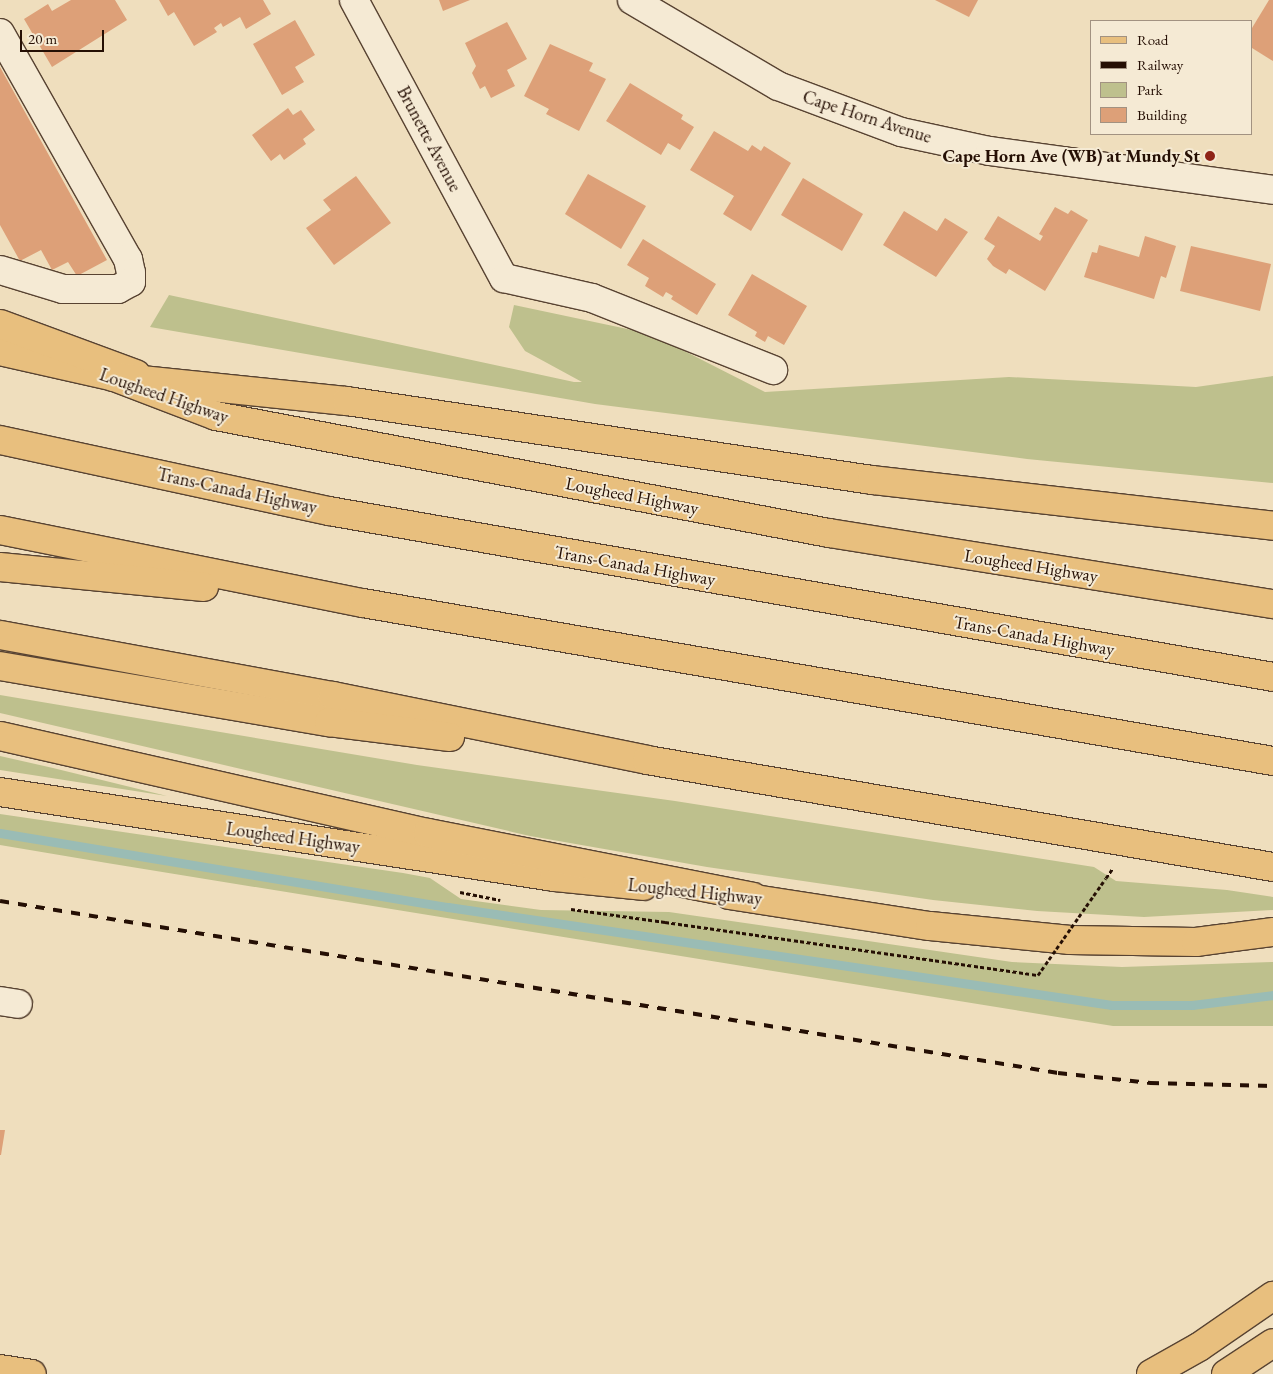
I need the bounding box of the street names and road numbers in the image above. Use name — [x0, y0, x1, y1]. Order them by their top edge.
street label: Brunette Avenue — [392, 83, 466, 195]
street label: Cape Horn Avenue — [800, 86, 934, 148]
street label: Lougheed Highway — [97, 364, 231, 428]
street label: Trans-Canada Highway — [155, 464, 319, 518]
street label: Lougheed Highway — [564, 473, 700, 519]
street label: Trans-Canada Highway — [553, 541, 717, 591]
street label: Lougheed Highway — [963, 545, 1099, 587]
street label: Trans-Canada Highway — [952, 611, 1116, 661]
street label: Lougheed Highway — [225, 818, 361, 858]
street label: Lougheed Highway — [627, 874, 763, 910]

